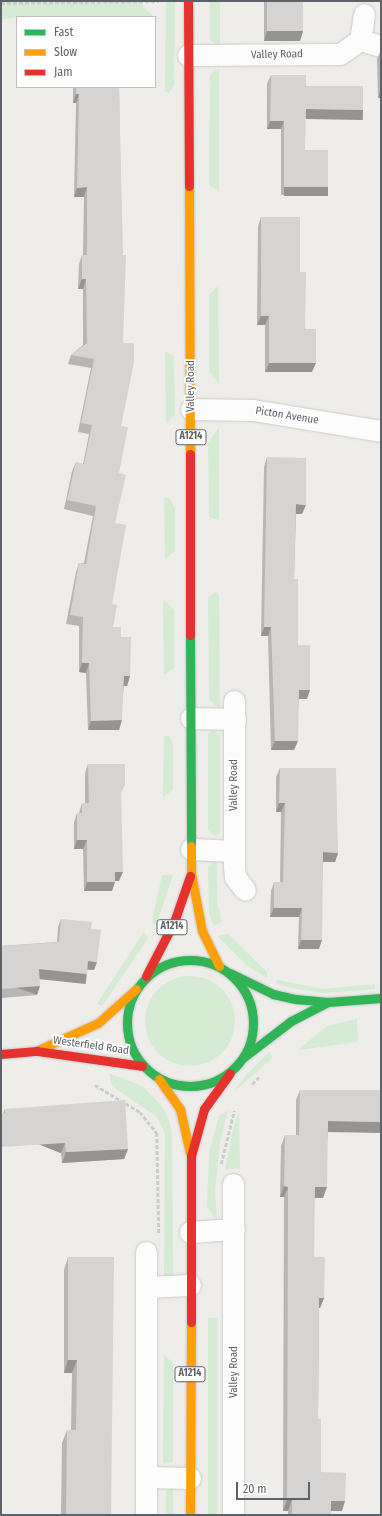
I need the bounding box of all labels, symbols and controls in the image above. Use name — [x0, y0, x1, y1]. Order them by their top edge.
legend — [16, 16, 156, 88]
text: Fast — [54, 25, 73, 39]
text: Slow — [54, 45, 77, 59]
street label: Valley Road — [251, 48, 303, 62]
text: Jam — [54, 65, 72, 79]
street label: Valley Road — [184, 360, 198, 412]
street label: Picton Avenue — [254, 404, 320, 428]
road number: A1214 — [175, 429, 207, 445]
street label: Valley Road — [227, 759, 241, 811]
road number: A1214 — [156, 919, 188, 935]
street label: Westerfield Road — [52, 1034, 130, 1058]
street label: Valley Road — [227, 1346, 241, 1398]
road number: A1214 — [174, 1366, 206, 1382]
scale bar — [238, 1474, 312, 1500]
text: 20 m — [243, 1482, 267, 1496]

